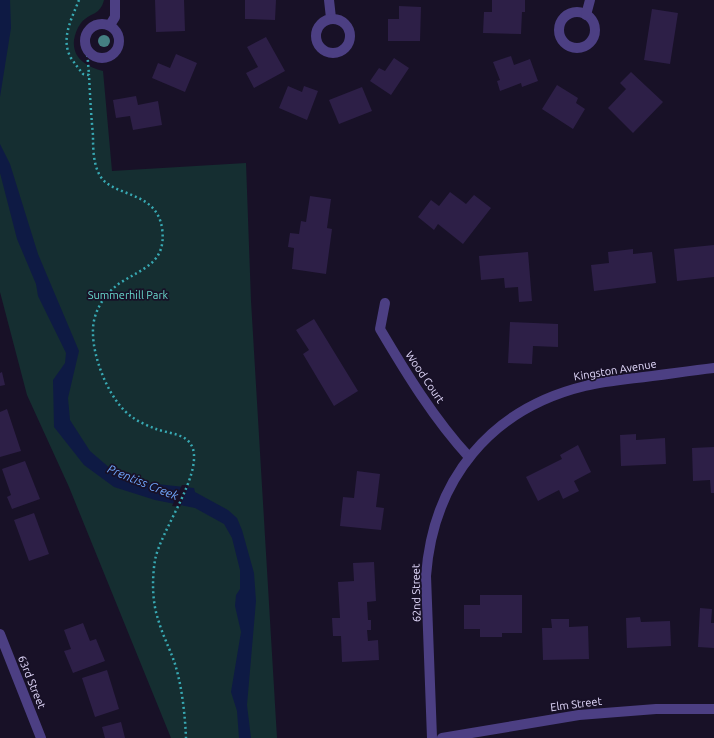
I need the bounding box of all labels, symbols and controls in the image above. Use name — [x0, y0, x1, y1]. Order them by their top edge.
park label: Summerhill Park — [88, 289, 169, 301]
street label: Wood Court — [403, 349, 447, 406]
street label: Kingston Avenue — [573, 358, 657, 382]
water label: Prentiss Creek — [106, 462, 181, 502]
street label: 62nd Street — [409, 563, 423, 622]
street label: 63rd Street — [16, 654, 48, 711]
street label: Elm Street — [550, 695, 603, 713]

